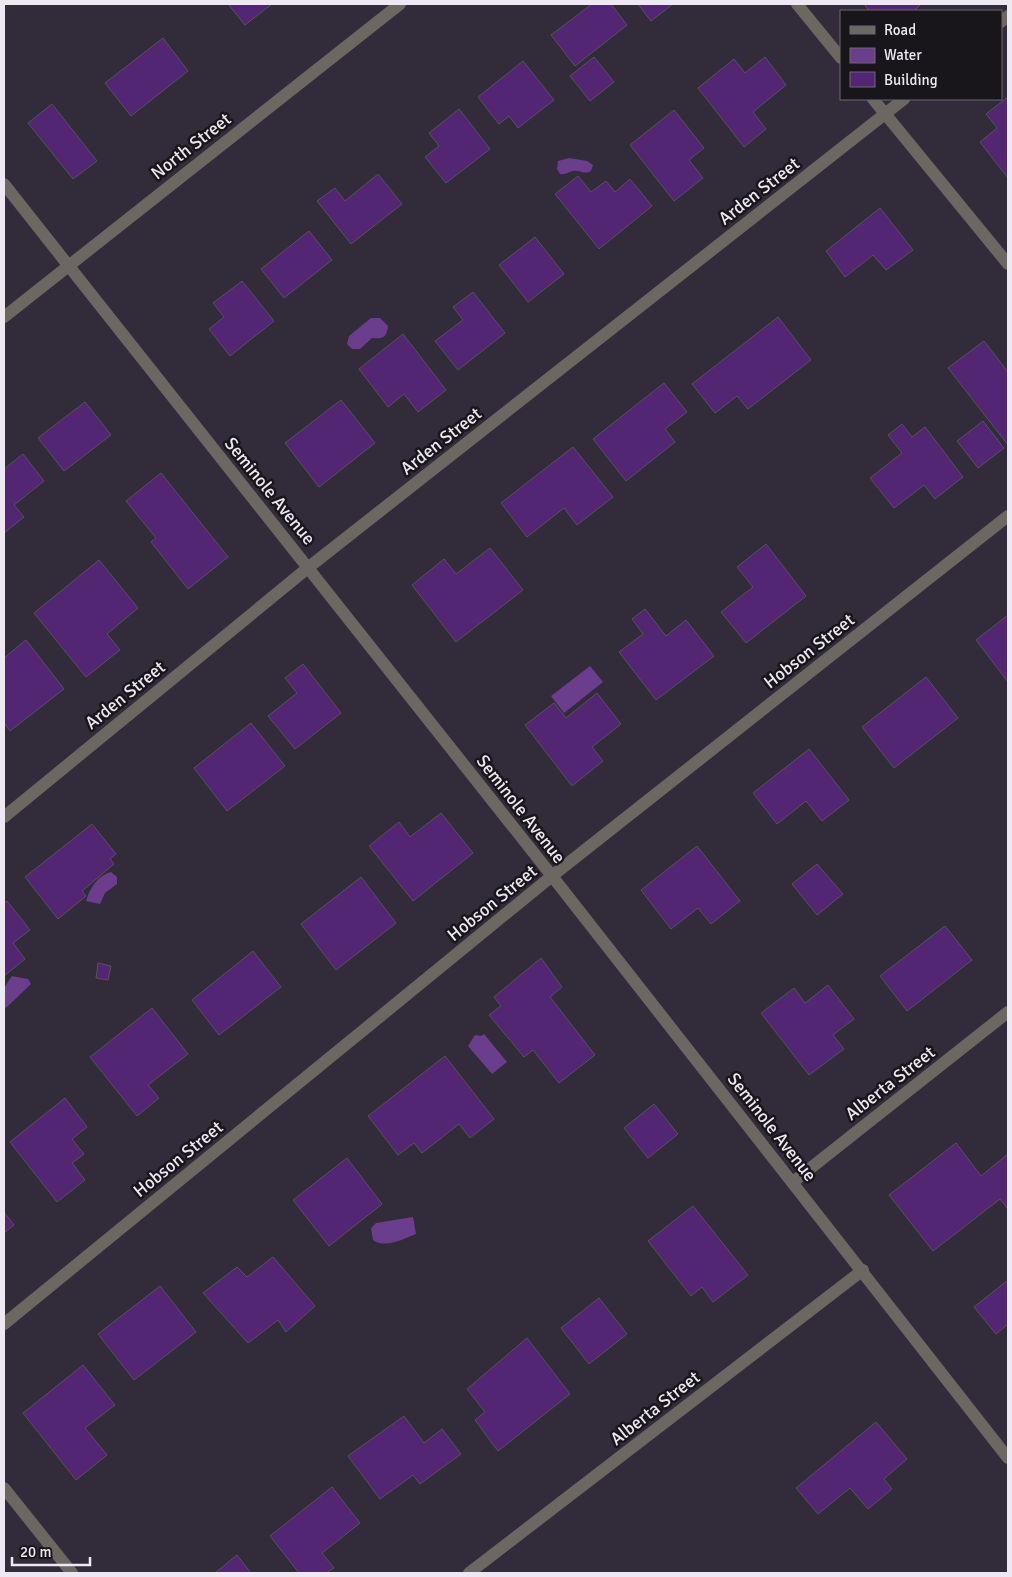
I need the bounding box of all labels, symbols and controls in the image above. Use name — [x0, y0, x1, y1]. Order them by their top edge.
legend — [840, 10, 1002, 100]
text: Road — [884, 21, 916, 39]
text: Water — [884, 46, 922, 64]
text: Building — [884, 71, 938, 89]
street label: North Street — [147, 108, 235, 184]
street label: Arden Street — [714, 153, 804, 229]
street label: Arden Street — [396, 403, 486, 479]
street label: Seminole Avenue — [220, 433, 320, 549]
street label: Hobson Street — [759, 609, 859, 693]
street label: Arden Street — [81, 656, 169, 734]
street label: Seminole Avenue — [472, 750, 570, 868]
street label: Hobson Street — [443, 860, 541, 946]
street label: Alberta Street — [841, 1041, 939, 1125]
street label: Seminole Avenue — [723, 1068, 821, 1186]
street label: Hobson Street — [129, 1116, 227, 1202]
street label: Alberta Street — [606, 1366, 704, 1450]
scale bar — [12, 1534, 90, 1566]
text: 20 m — [20, 1543, 51, 1561]

